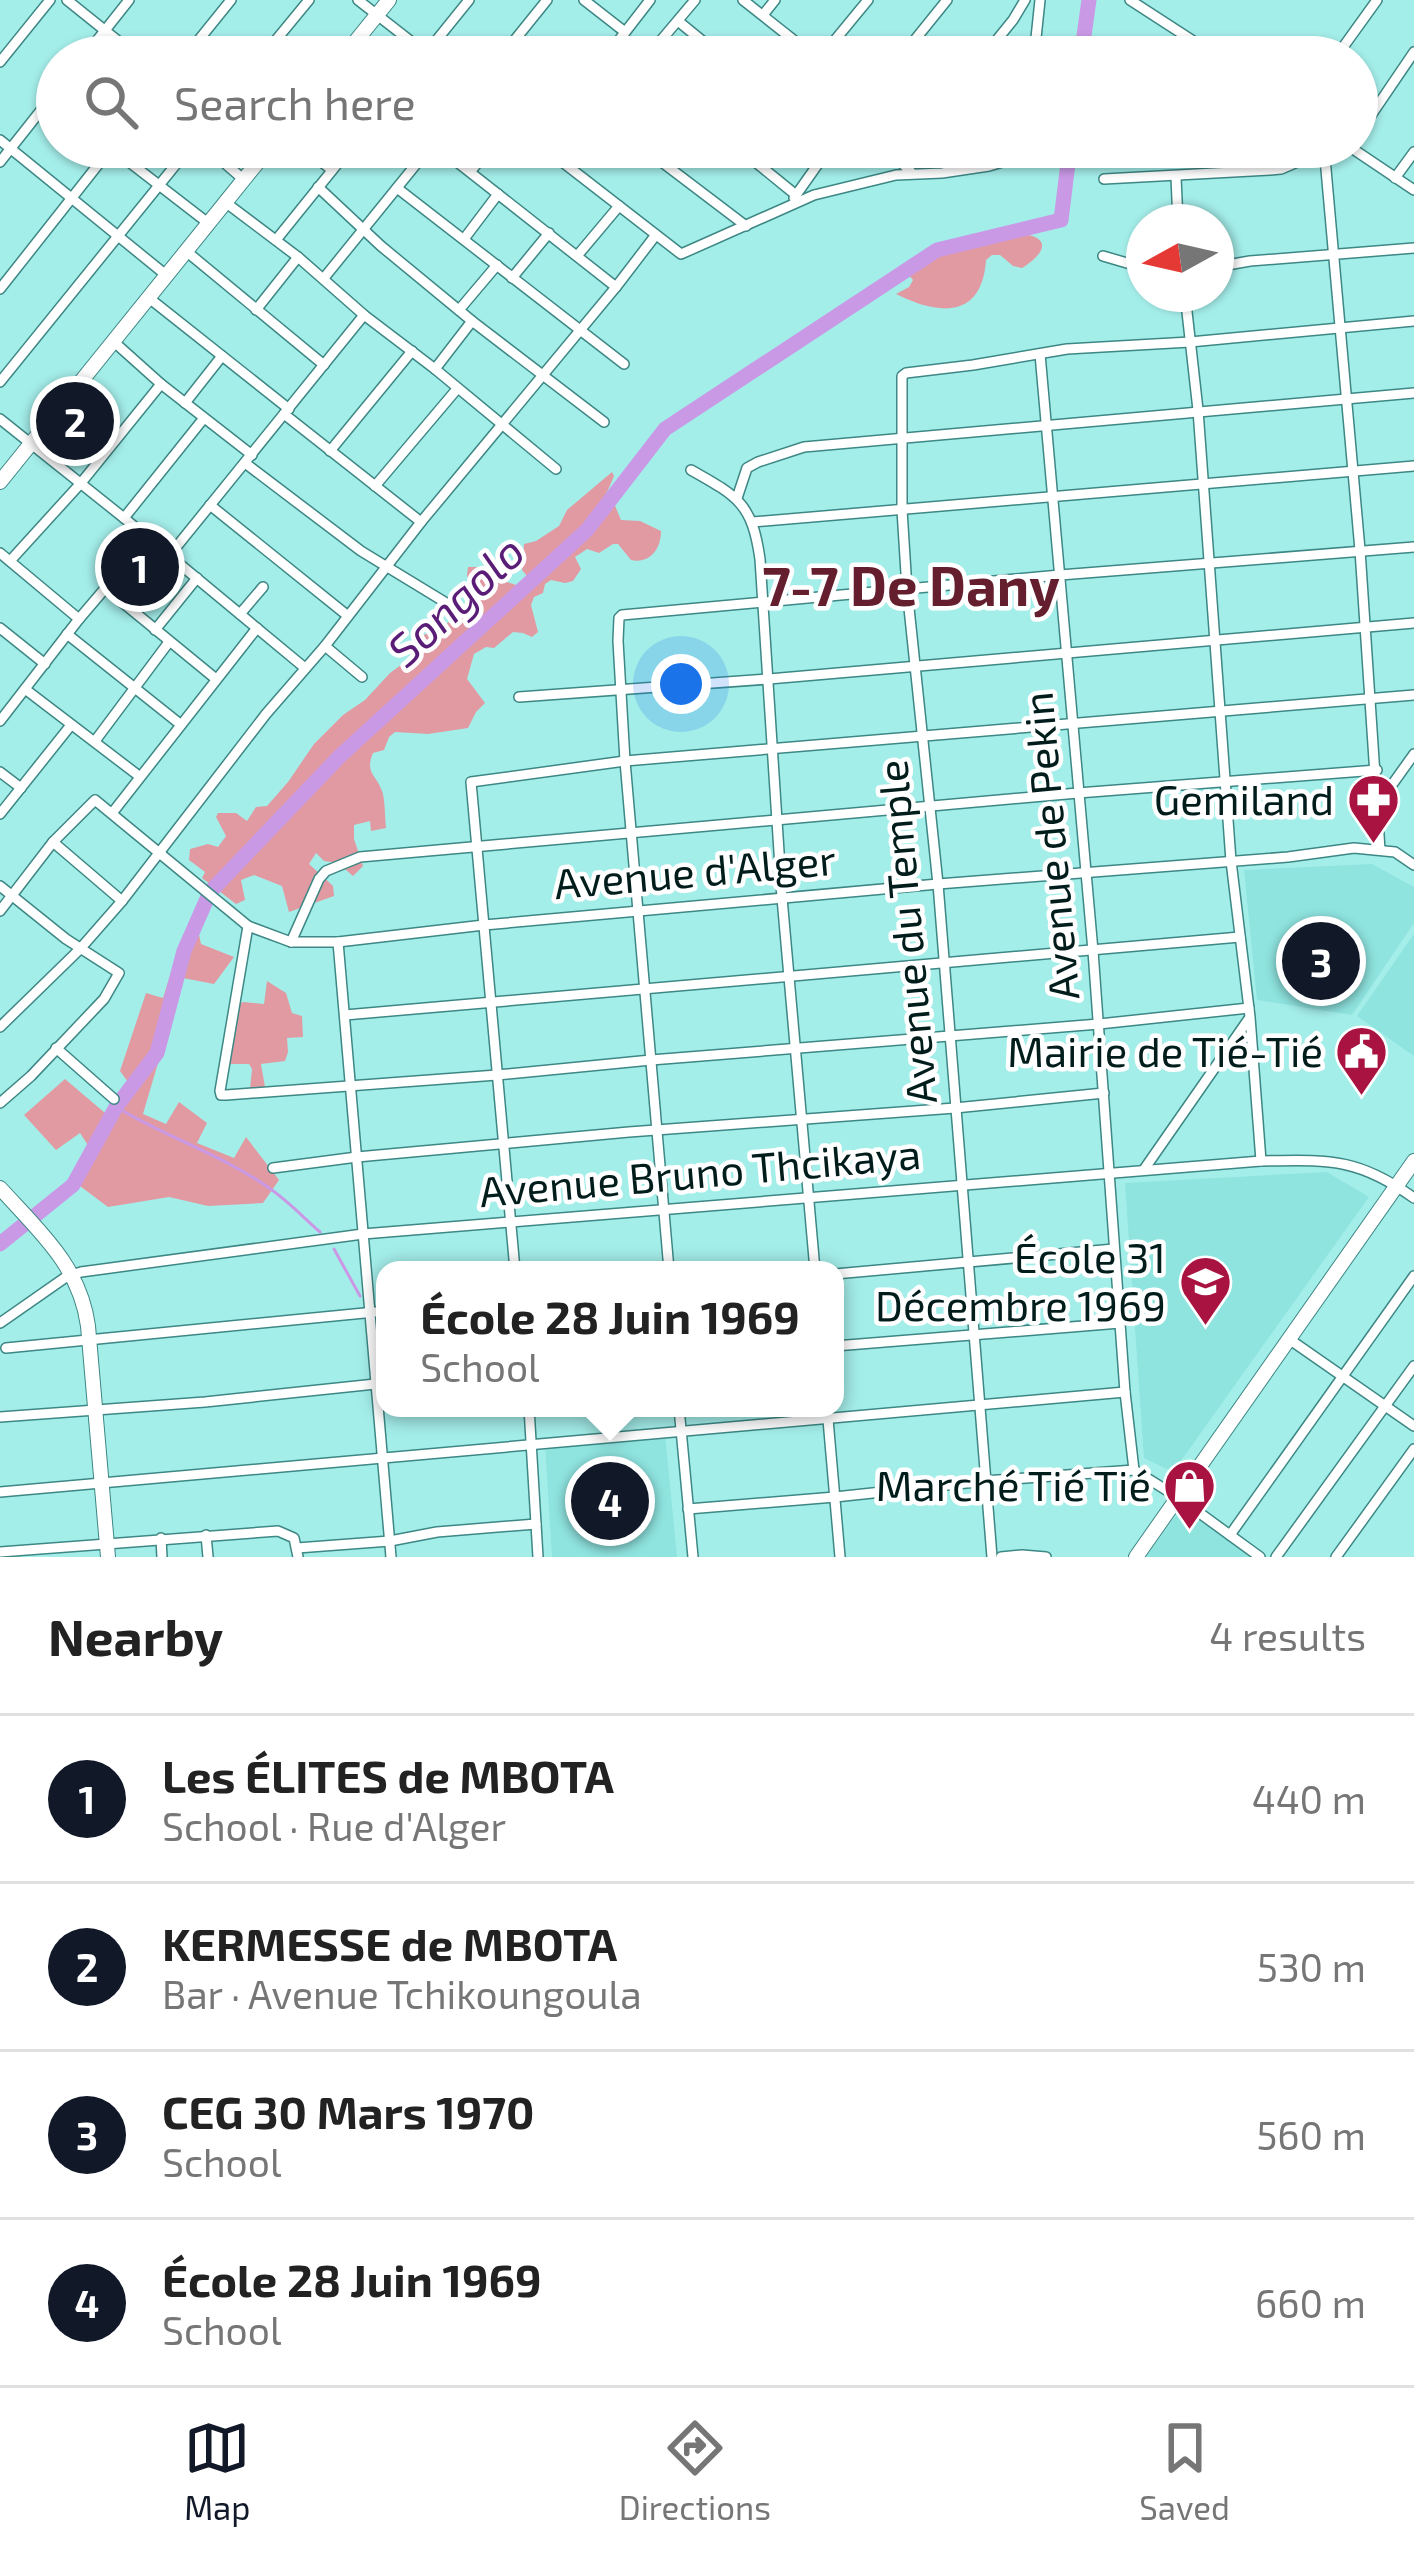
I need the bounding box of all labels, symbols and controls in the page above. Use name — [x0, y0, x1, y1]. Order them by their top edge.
search box — [36, 36, 1378, 168]
icon: search — [78, 69, 144, 135]
text: Search here — [174, 75, 416, 129]
north arrow — [1126, 204, 1234, 312]
pin: 2 — [36, 376, 114, 466]
pin: 1 — [101, 522, 179, 612]
water label: Songolo — [375, 523, 534, 676]
district label: 7-7 De Dany — [762, 552, 1060, 618]
your location — [651, 654, 711, 714]
street label: Avenue de Pekin — [1011, 690, 1087, 1002]
street label: Avenue du Temple — [865, 758, 945, 1106]
pharmacy icon: Gemiland — [1345, 772, 1401, 846]
place label: Gemiland — [1154, 773, 1334, 823]
street label: Avenue d'Alger — [552, 833, 838, 907]
pin: 3 — [1282, 916, 1360, 1006]
public building icon: Mairie de Tié-Tié — [1334, 1024, 1390, 1098]
place label: Mairie de Tié-Tié — [1007, 1025, 1323, 1075]
street label: Avenue Bruno Thcikaya — [477, 1127, 923, 1215]
place label: École 31 Décembre 1969 — [875, 1231, 1166, 1329]
school or university icon: École 31 Décembre 1969 — [1177, 1254, 1233, 1328]
popup — [376, 1261, 844, 1417]
text: École 28 Juin 1969 — [420, 1289, 800, 1343]
text: School — [420, 1343, 540, 1390]
pin: 4 — [571, 1456, 649, 1546]
shop icon: Marché Tié Tié — [1162, 1458, 1218, 1532]
place label: Marché Tié Tié — [876, 1459, 1151, 1509]
text: Nearby — [48, 1605, 223, 1666]
text: 4 results — [1209, 1612, 1366, 1659]
text: Les ÉLITES de MBOTA — [162, 1748, 614, 1802]
text: 1 — [79, 1775, 95, 1822]
text: 440 m — [1252, 1775, 1366, 1822]
text: School · Rue d'Alger — [162, 1802, 506, 1849]
text: KERMESSE de MBOTA — [162, 1916, 617, 1970]
text: 2 — [76, 1943, 98, 1990]
text: 530 m — [1257, 1943, 1366, 1990]
text: Bar · Avenue Tchikoungoula — [162, 1970, 642, 2017]
text: CEG 30 Mars 1970 — [162, 2084, 535, 2138]
text: 3 — [76, 2111, 98, 2158]
text: 560 m — [1256, 2111, 1366, 2158]
text: School — [162, 2138, 282, 2185]
text: École 28 Juin 1969 — [162, 2252, 542, 2306]
text: 4 — [75, 2279, 99, 2326]
text: 660 m — [1255, 2279, 1366, 2326]
text: School — [162, 2306, 282, 2353]
tab: Map — [184, 2415, 250, 2527]
tab: Directions — [619, 2415, 771, 2527]
tab: Saved — [1139, 2415, 1230, 2527]

